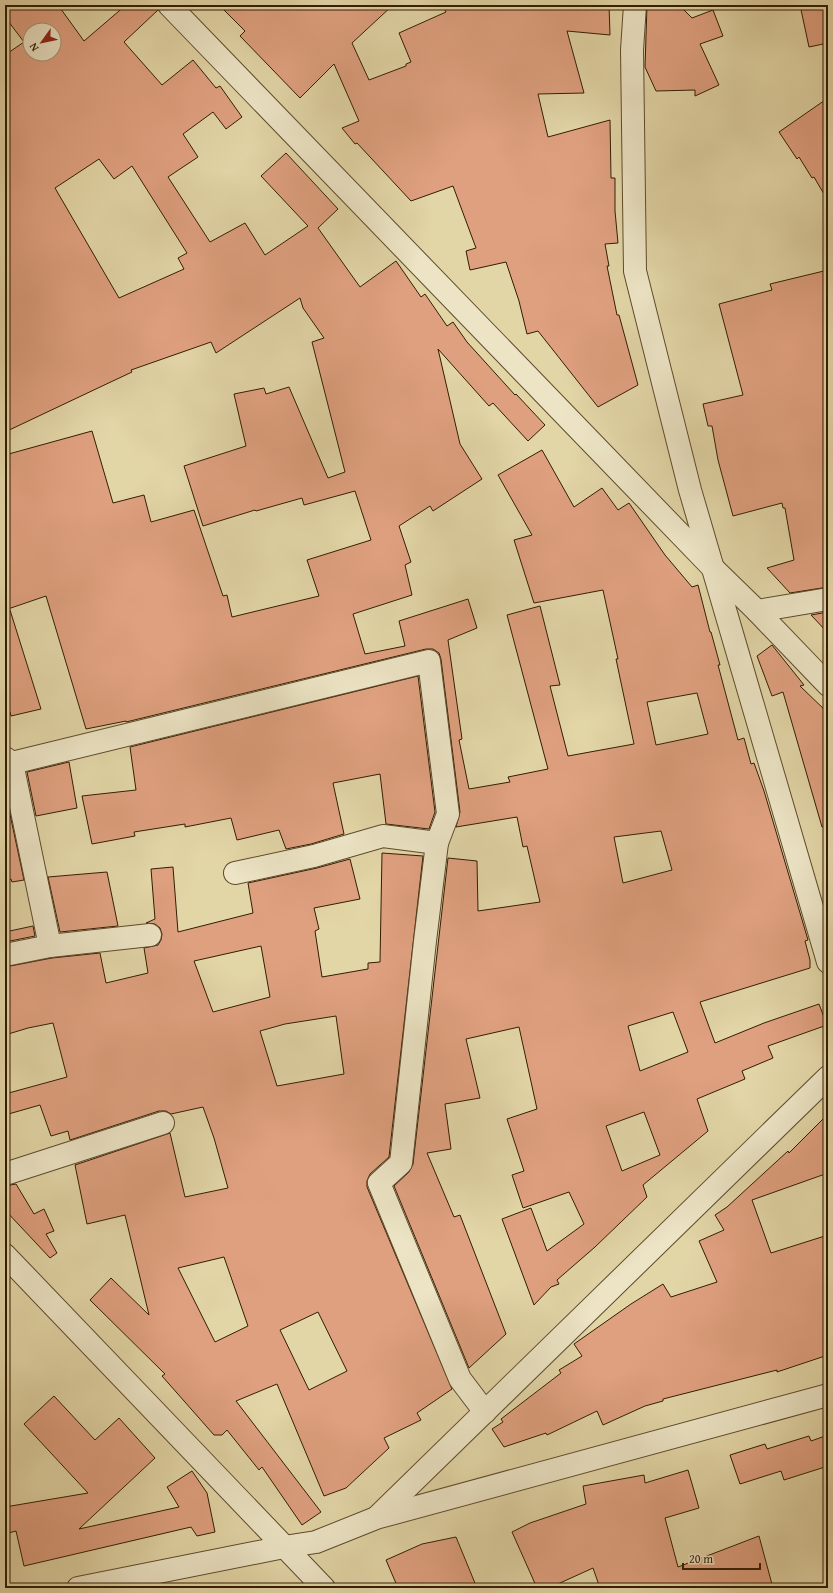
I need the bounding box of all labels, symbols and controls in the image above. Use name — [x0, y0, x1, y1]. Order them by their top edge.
north arrow — [22, 22, 62, 62]
text: N — [25, 39, 42, 55]
scale bar — [683, 1545, 760, 1571]
text: 20 m — [689, 1550, 713, 1567]

